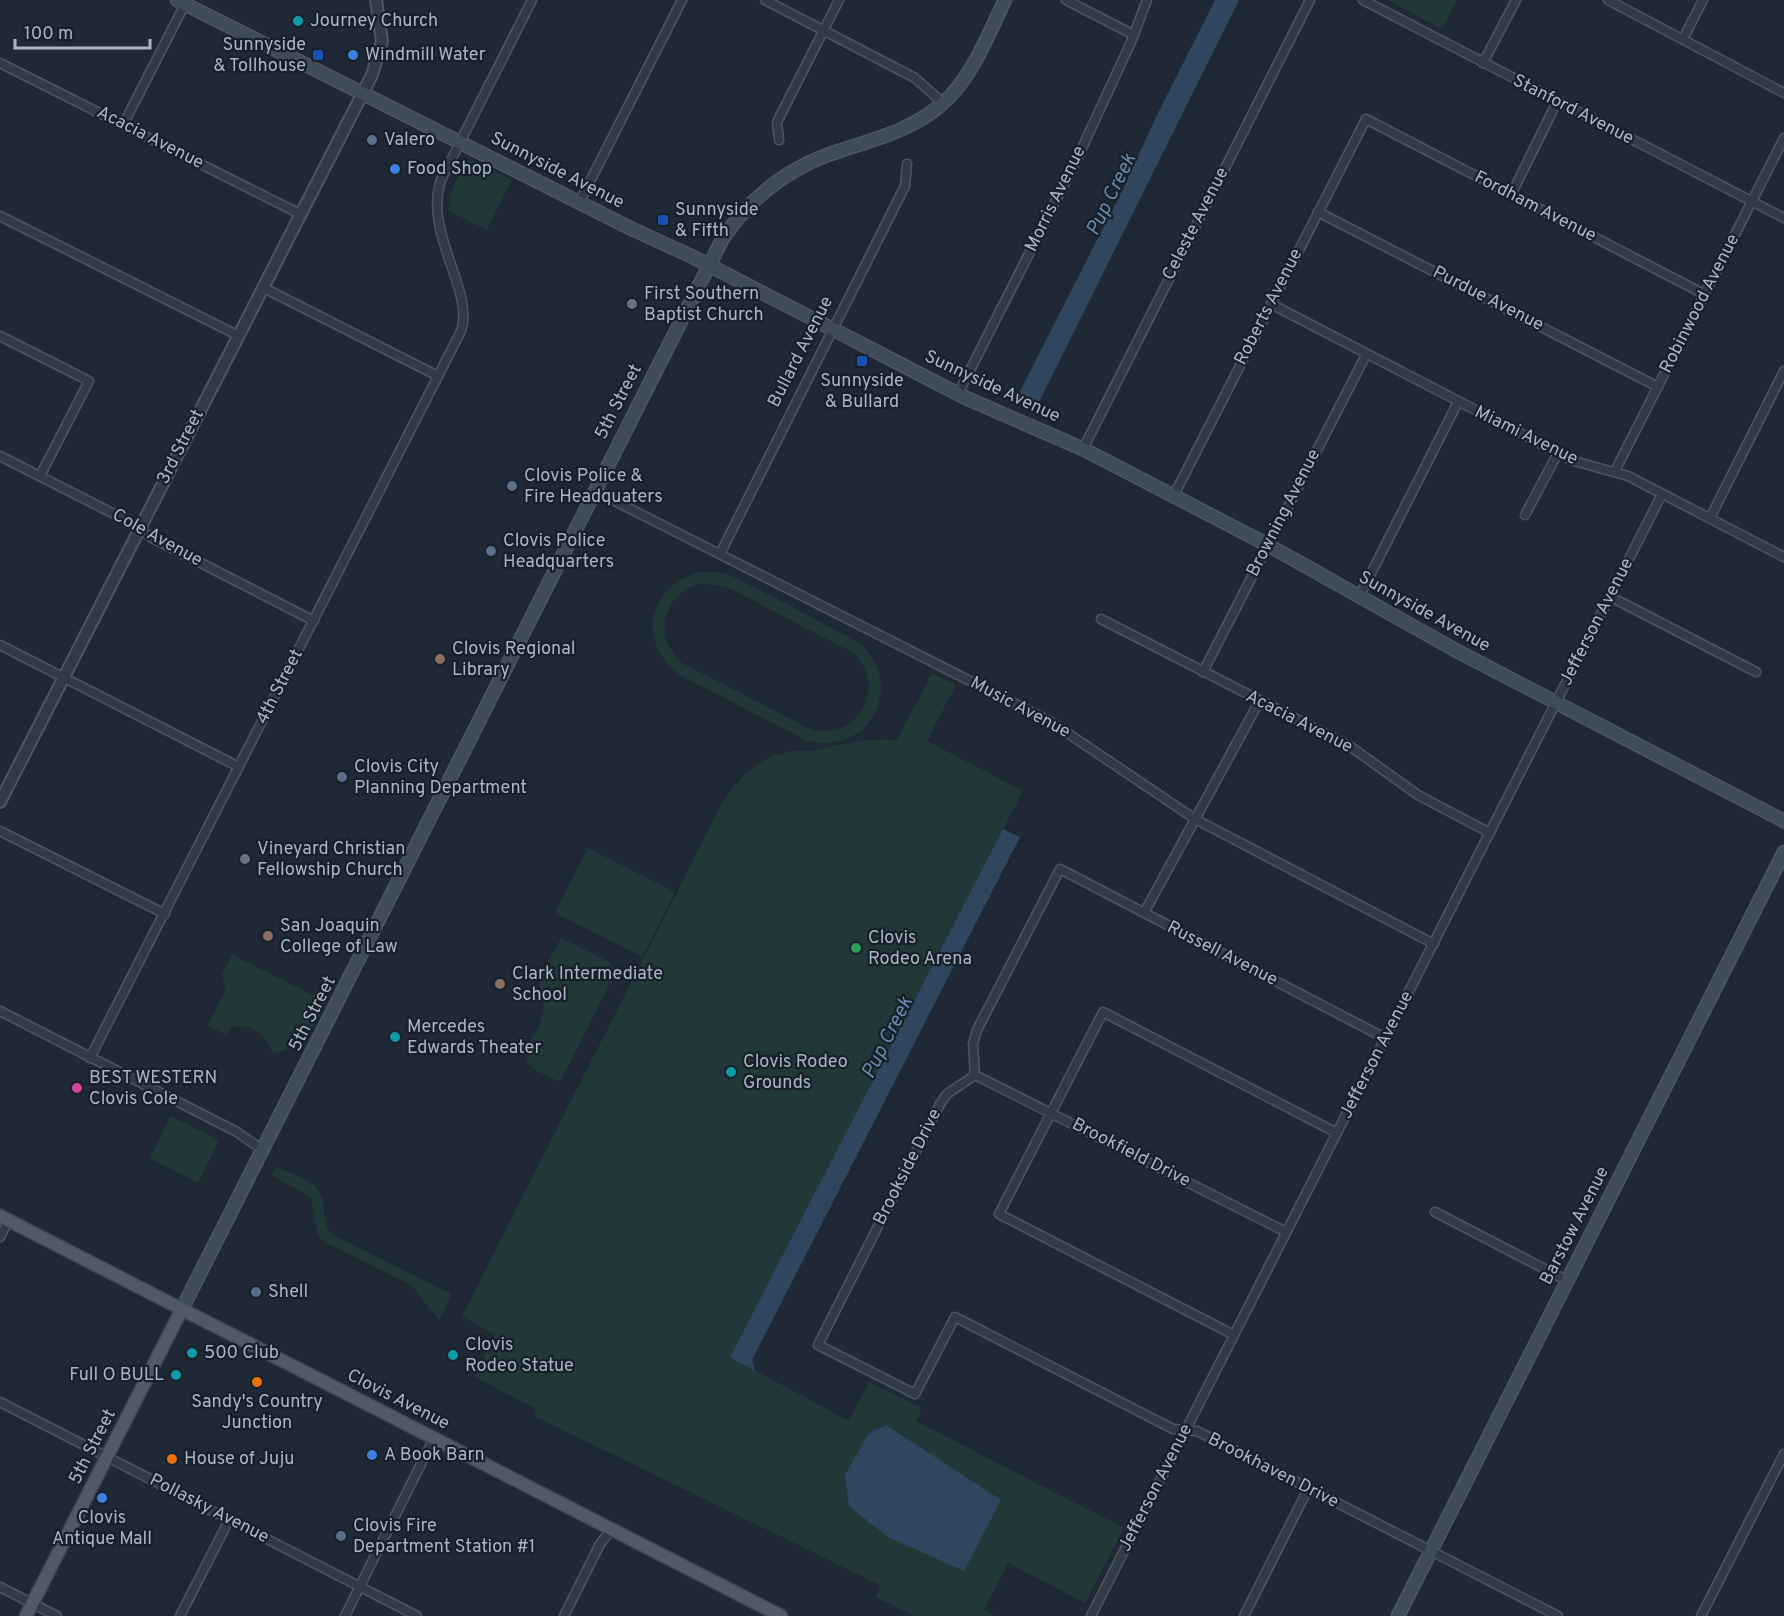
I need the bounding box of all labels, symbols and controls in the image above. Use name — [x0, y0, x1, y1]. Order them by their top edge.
place label: Journey Church — [310, 10, 438, 33]
scale bar — [15, 12, 150, 50]
marker: Journey Church — [291, 14, 305, 28]
text: 100 m — [24, 23, 73, 46]
place label: Sunnyside & Tollhouse — [213, 34, 306, 78]
place label: Windmill Water — [365, 44, 486, 67]
marker: Sunnyside & Tollhouse — [311, 48, 325, 62]
marker: Windmill Water — [346, 48, 360, 62]
street label: Stanford Avenue — [1509, 70, 1637, 150]
street label: Acacia Avenue — [93, 101, 207, 175]
street label: Sunnyside Avenue — [486, 127, 628, 215]
place label: Valero — [384, 129, 435, 152]
marker: Valero — [365, 133, 379, 147]
street label: Morris Avenue — [1020, 142, 1092, 256]
water label: Pup Creek — [1081, 149, 1143, 240]
place label: Food Shop — [407, 158, 492, 181]
marker: Food Shop — [388, 162, 402, 176]
street label: Celeste Avenue — [1158, 164, 1234, 284]
street label: Fordham Avenue — [1470, 166, 1600, 248]
place label: Sunnyside & Fifth — [675, 199, 759, 243]
marker: Sunnyside & Fifth — [656, 213, 670, 227]
street label: Robinwood Avenue — [1655, 230, 1745, 378]
street label: Roberts Avenue — [1230, 245, 1308, 369]
street label: Purdue Avenue — [1429, 261, 1547, 337]
place label: First Southern Baptist Church — [644, 283, 764, 327]
street label: Bullard Avenue — [763, 293, 839, 411]
marker: First Southern Baptist Church — [625, 297, 639, 311]
street label: Sunnyside Avenue — [920, 345, 1064, 429]
marker: Sunnyside & Bullard — [855, 354, 869, 368]
street label: 5th Street — [590, 360, 648, 444]
place label: Sunnyside & Bullard — [820, 370, 904, 414]
street label: Miami Avenue — [1471, 401, 1581, 471]
street label: 3rd Street — [152, 406, 210, 488]
street label: Browning Avenue — [1242, 445, 1326, 581]
place label: Clovis Police & Fire Headquaters — [524, 465, 663, 509]
marker: Clovis Police & Fire Headquaters — [505, 479, 519, 493]
street label: Cole Avenue — [108, 504, 206, 572]
place label: Clovis Police Headquarters — [503, 530, 614, 574]
marker: Clovis Police Headquarters — [484, 544, 498, 558]
street label: Jefferson Avenue — [1555, 554, 1639, 690]
street label: Sunnyside Avenue — [1354, 566, 1494, 658]
place label: Clovis Regional Library — [452, 638, 575, 682]
street label: 4th Street — [251, 645, 309, 729]
marker: Clovis Regional Library — [433, 652, 447, 666]
street label: Music Avenue — [966, 672, 1074, 744]
street label: Acacia Avenue — [1242, 685, 1356, 759]
place label: Clovis City Planning Department — [354, 756, 527, 800]
marker: Clovis City Planning Department — [335, 770, 349, 784]
place label: Vineyard Christian Fellowship Church — [257, 838, 405, 882]
marker: Vineyard Christian Fellowship Church — [238, 852, 252, 866]
place label: San Joaquin College of Law — [280, 915, 398, 959]
street label: Russell Avenue — [1163, 916, 1281, 992]
place label: Clovis Rodeo Arena — [868, 927, 972, 971]
marker: San Joaquin College of Law — [261, 929, 275, 943]
marker: Clovis Rodeo Arena — [849, 941, 863, 955]
place label: Clark Intermediate School — [512, 963, 663, 1007]
street label: 5th Street — [284, 972, 342, 1056]
marker: Clark Intermediate School — [493, 977, 507, 991]
street label: Jefferson Avenue — [1335, 987, 1419, 1123]
water label: Pup Creek — [856, 992, 920, 1083]
place label: Mercedes Edwards Theater — [407, 1016, 541, 1060]
marker: Mercedes Edwards Theater — [388, 1030, 402, 1044]
place label: Clovis Rodeo Grounds — [743, 1051, 848, 1095]
marker: Clovis Rodeo Grounds — [724, 1065, 738, 1079]
place label: BEST WESTERN Clovis Cole — [89, 1067, 217, 1111]
marker: BEST WESTERN Clovis Cole — [70, 1081, 84, 1095]
street label: Brookside Drive — [869, 1105, 947, 1229]
street label: Brookfield Drive — [1068, 1113, 1194, 1193]
street label: Barstow Avenue — [1535, 1163, 1615, 1289]
place label: Shell — [268, 1281, 308, 1304]
marker: Shell — [249, 1285, 263, 1299]
place label: Clovis Rodeo Statue — [465, 1334, 574, 1378]
place label: 500 Club — [204, 1342, 279, 1365]
marker: 500 Club — [185, 1346, 199, 1360]
marker: Clovis Rodeo Statue — [446, 1348, 460, 1362]
place label: Full O BULL — [69, 1364, 164, 1387]
street label: Clovis Avenue — [343, 1364, 453, 1436]
marker: Full O BULL — [169, 1368, 183, 1382]
marker: Sandy's Country Junction — [250, 1375, 264, 1389]
place label: Sandy's Country Junction — [191, 1391, 323, 1435]
street label: 5th Street — [64, 1405, 122, 1489]
street label: Jefferson Avenue — [1114, 1420, 1198, 1556]
street label: Brookhaven Drive — [1204, 1428, 1342, 1514]
place label: A Book Barn — [384, 1444, 485, 1467]
place label: House of Juju — [184, 1448, 294, 1471]
marker: A Book Barn — [365, 1448, 379, 1462]
marker: House of Juju — [165, 1452, 179, 1466]
street label: Pollasky Avenue — [145, 1469, 273, 1549]
marker: Clovis Antique Mall — [95, 1491, 109, 1505]
place label: Clovis Antique Mall — [52, 1507, 152, 1551]
place label: Clovis Fire Department Station #1 — [353, 1515, 536, 1559]
marker: Clovis Fire Department Station #1 — [334, 1529, 348, 1543]

